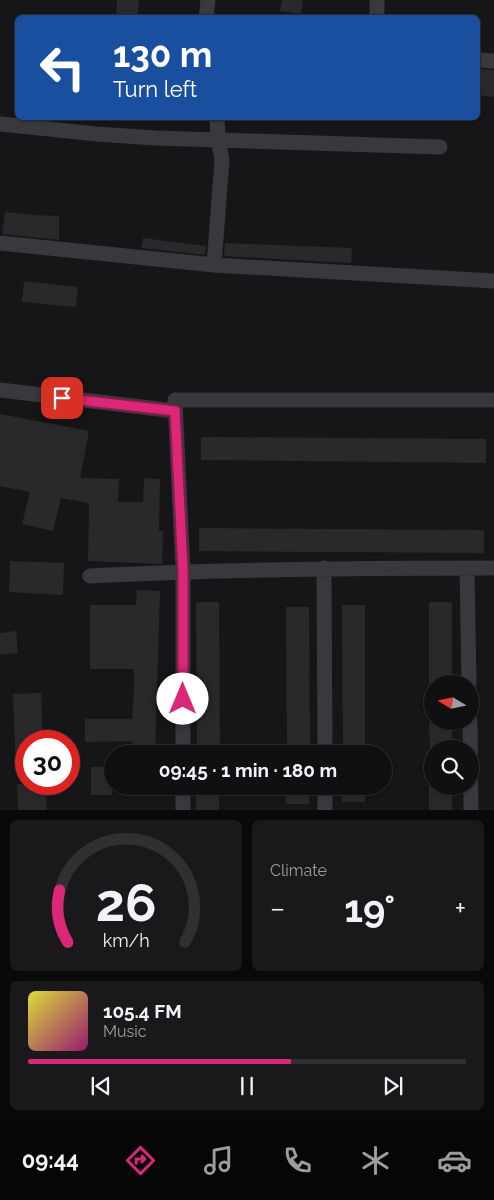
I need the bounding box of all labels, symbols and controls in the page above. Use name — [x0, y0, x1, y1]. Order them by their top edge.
text: 130 m — [113, 34, 212, 75]
icon: left — [30, 35, 95, 100]
text: Turn left — [113, 76, 197, 102]
pin — [41, 377, 83, 419]
icon: arrive — [48, 384, 76, 412]
position arrow — [156, 672, 208, 724]
north arrow — [424, 675, 479, 730]
map controls — [424, 675, 479, 795]
speed limit sign: 30 — [15, 730, 80, 795]
button: search — [424, 740, 479, 795]
text: 09:45 · 1 min · 180 m — [159, 759, 337, 781]
text: Climate — [270, 861, 327, 880]
text: 26 — [96, 872, 156, 933]
text: 19° — [344, 886, 395, 931]
text: − — [270, 892, 285, 925]
text: + — [454, 892, 466, 925]
text: km/h — [102, 930, 150, 951]
text: 105.4 FM — [103, 1000, 182, 1022]
text: Music — [103, 1022, 147, 1041]
icon: previous — [87, 1072, 115, 1100]
icon: pause — [233, 1072, 261, 1100]
icon: next — [379, 1072, 407, 1100]
icon: directions — [123, 1143, 158, 1178]
icon: music — [201, 1143, 236, 1178]
icon: phone — [280, 1143, 315, 1178]
icon: climate — [358, 1143, 393, 1178]
icon: car — [437, 1143, 472, 1178]
text: 09:44 — [22, 1147, 79, 1173]

